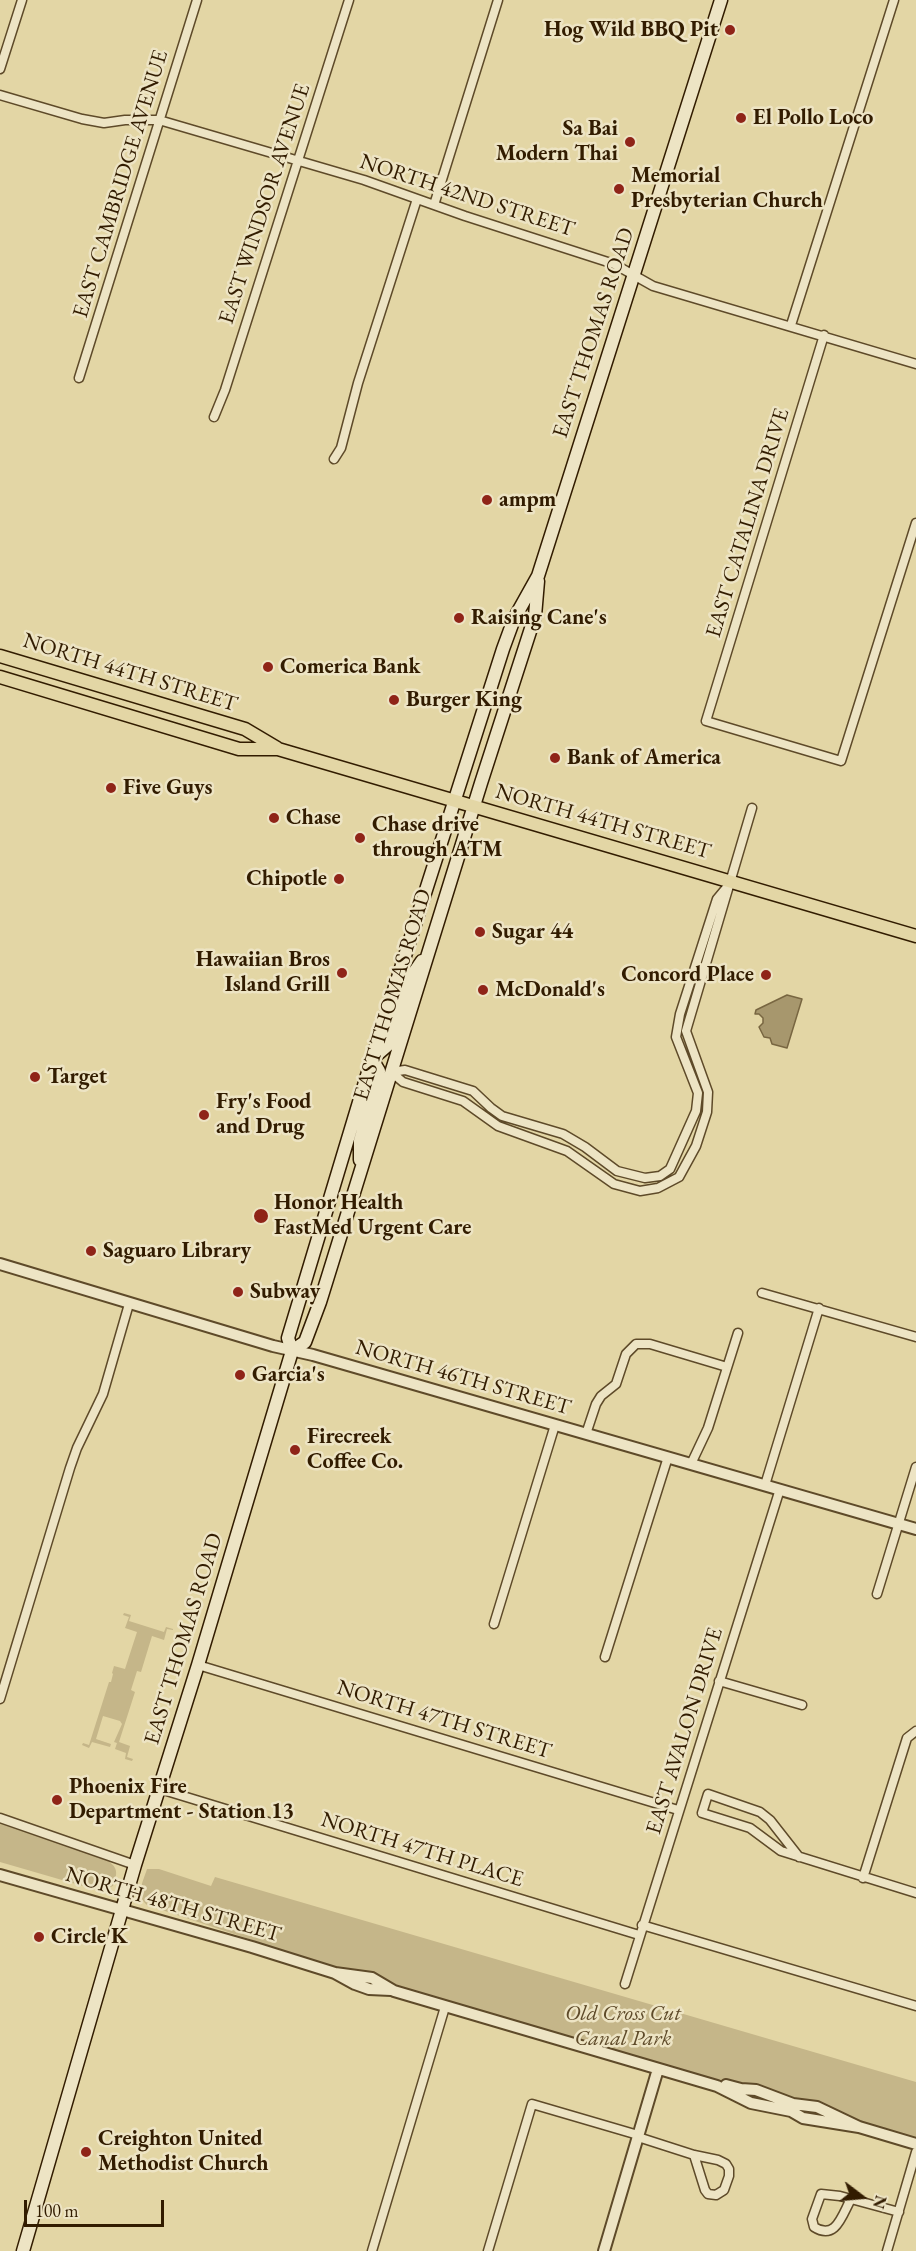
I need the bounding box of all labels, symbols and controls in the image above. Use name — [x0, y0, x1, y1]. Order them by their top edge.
place label: Hog Wild BBQ Pit — [544, 17, 718, 43]
marker: Hog Wild BBQ Pit — [723, 23, 737, 37]
street label: EAST CAMBRIDGE AVENUE — [68, 47, 174, 321]
street label: EAST WINDSOR AVENUE — [214, 80, 316, 328]
place label: El Pollo Loco — [753, 105, 873, 131]
marker: El Pollo Loco — [734, 111, 748, 125]
place label: Sa Bai Modern Thai — [496, 116, 618, 168]
marker: Sa Bai Modern Thai — [623, 135, 637, 149]
street label: NORTH 42ND STREET — [356, 149, 578, 243]
place label: Memorial Presbyterian Church — [631, 163, 823, 214]
marker: Memorial Presbyterian Church — [612, 182, 626, 196]
street label: EAST THOMAS ROAD — [548, 224, 640, 442]
street label: EAST CATALINA DRIVE — [701, 405, 795, 641]
place label: ampm — [499, 487, 556, 513]
marker: ampm — [480, 493, 494, 507]
place label: Raising Cane's — [471, 605, 607, 631]
marker: Raising Cane's — [452, 611, 466, 625]
street label: NORTH 44TH STREET — [20, 628, 240, 718]
place label: Comerica Bank — [280, 654, 421, 680]
marker: Comerica Bank — [261, 660, 275, 674]
place label: Burger King — [406, 687, 522, 713]
marker: Burger King — [387, 693, 401, 707]
place label: Bank of America — [567, 745, 721, 771]
marker: Bank of America — [548, 751, 562, 765]
place label: Five Guys — [123, 775, 212, 801]
street label: NORTH 44TH STREET — [492, 779, 714, 865]
marker: Five Guys — [104, 781, 118, 795]
place label: Chase — [286, 805, 341, 831]
marker: Chase — [267, 811, 281, 825]
place label: Chase drive through ATM — [372, 812, 502, 864]
marker: Chase drive through ATM — [353, 831, 367, 845]
place label: Chipotle — [246, 866, 327, 892]
marker: Chipotle — [332, 872, 346, 886]
street label: EAST THOMAS ROAD — [348, 886, 438, 1104]
place label: Sugar 44 — [492, 919, 573, 945]
marker: Sugar 44 — [473, 925, 487, 939]
place label: Hawaiian Bros Island Grill — [196, 947, 330, 998]
place label: Concord Place — [621, 962, 754, 988]
marker: Hawaiian Bros Island Grill — [335, 966, 349, 980]
marker: Concord Place — [759, 968, 773, 982]
place label: McDonald's — [495, 977, 605, 1003]
marker: McDonald's — [476, 983, 490, 997]
place label: Target — [47, 1064, 107, 1090]
marker: Target — [28, 1070, 42, 1084]
place label: Fry's Food and Drug — [216, 1089, 311, 1140]
marker: Fry's Food and Drug — [197, 1108, 211, 1122]
place label: Honor Health FastMed Urgent Care — [274, 1190, 471, 1242]
marker: Honor Health FastMed Urgent Care — [252, 1207, 270, 1225]
place label: Saguaro Library — [103, 1238, 251, 1264]
marker: Saguaro Library — [84, 1244, 98, 1258]
place label: Subway — [250, 1279, 320, 1305]
marker: Subway — [231, 1285, 245, 1299]
street label: NORTH 46TH STREET — [352, 1335, 574, 1421]
place label: Garcia's — [252, 1362, 325, 1388]
marker: Garcia's — [233, 1368, 247, 1382]
place label: Firecreek Coffee Co. — [307, 1424, 403, 1476]
marker: Firecreek Coffee Co. — [288, 1443, 302, 1457]
street label: EAST THOMAS ROAD — [139, 1530, 229, 1748]
street label: EAST AVALON DRIVE — [641, 1624, 729, 1838]
street label: NORTH 47TH STREET — [334, 1675, 554, 1765]
place label: Phoenix Fire Department - Station 13 — [69, 1774, 294, 1826]
marker: Phoenix Fire Department - Station 13 — [50, 1793, 64, 1807]
street label: NORTH 47TH PLACE — [318, 1807, 526, 1893]
street label: NORTH 48TH STREET — [62, 1862, 284, 1948]
place label: Circle K — [51, 1924, 128, 1950]
marker: Circle K — [32, 1930, 46, 1944]
park label: Old Cross Cut Canal Park — [565, 2001, 681, 2052]
place label: Creighton United Methodist Church — [98, 2126, 269, 2178]
marker: Creighton United Methodist Church — [79, 2145, 93, 2159]
north arrow — [832, 2167, 892, 2227]
scale bar — [27, 2188, 166, 2226]
text: N — [868, 2193, 892, 2211]
text: 100 m — [35, 2199, 79, 2222]

